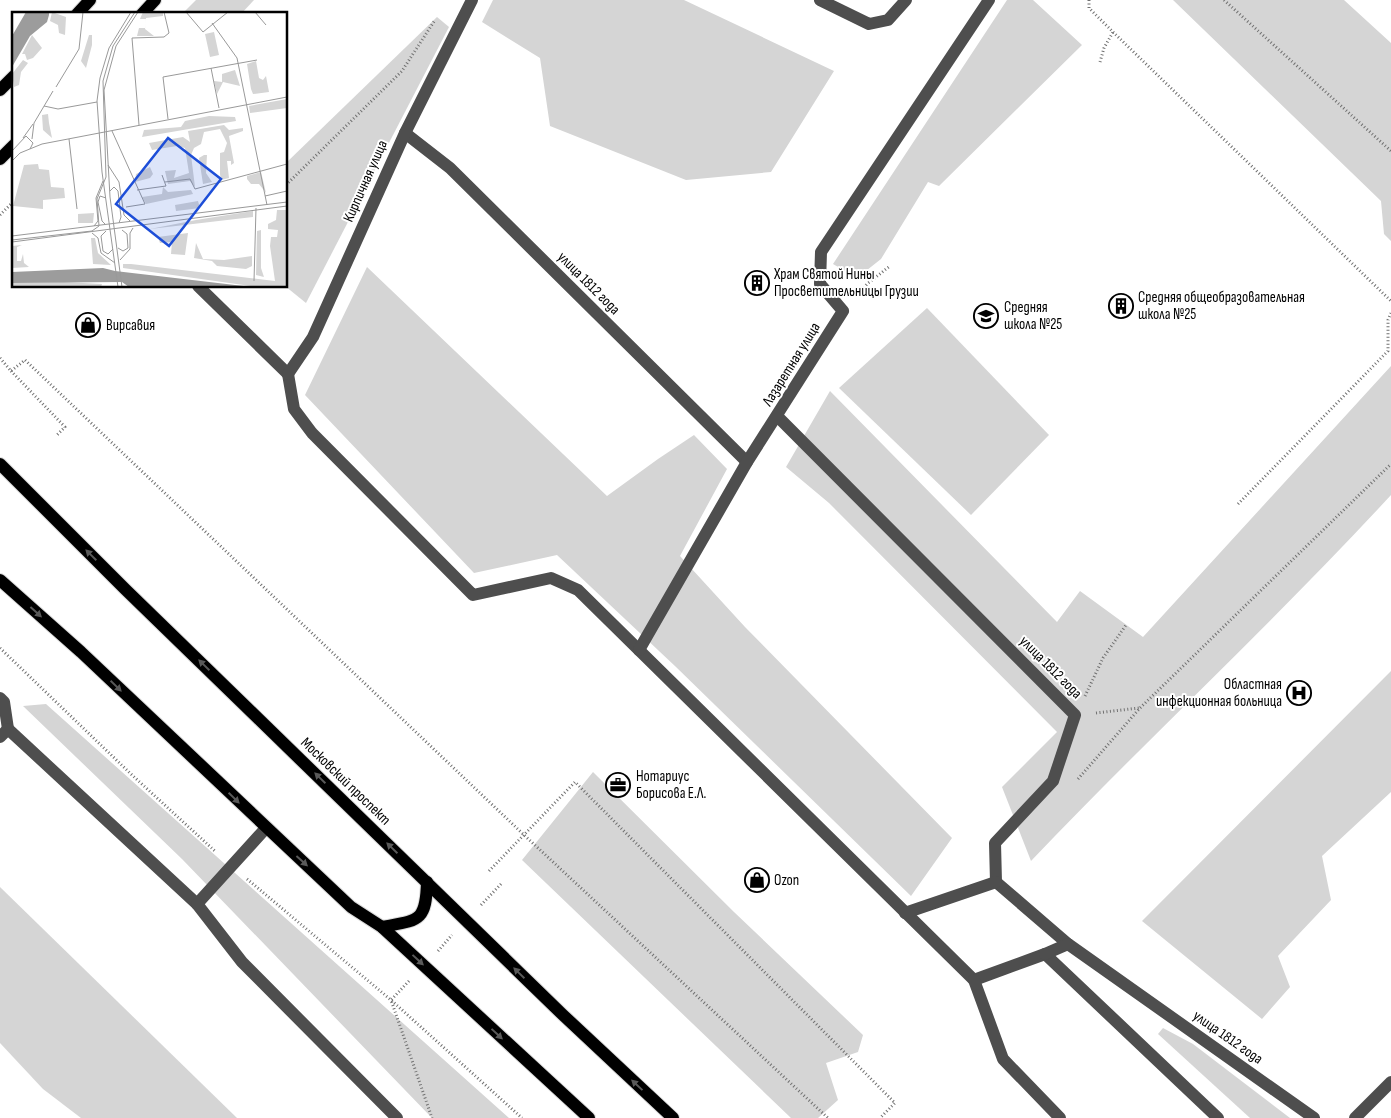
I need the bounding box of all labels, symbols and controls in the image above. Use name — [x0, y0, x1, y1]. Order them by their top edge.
inset map — [12, 12, 288, 288]
street label: Кирпичная улица — [339, 137, 392, 225]
street label: улица 1812 года — [553, 248, 624, 319]
place label: Храм Святой Нины Просветительницы Грузии — [773, 265, 919, 301]
building icon: Храм Святой Нины Просветительницы Грузии — [744, 270, 770, 296]
place label: Средняя общеобразовательная школа №25 — [1138, 288, 1305, 324]
building icon: Средняя общеобразовательная школа №25 — [1108, 293, 1134, 319]
place label: Средняя школа №25 — [1004, 298, 1062, 334]
school or university icon: Средняя школа №25 — [973, 303, 999, 329]
shop icon: Вирсавия — [75, 312, 101, 338]
place label: Вирсавия — [106, 316, 155, 335]
street label: Лазаретная улица — [758, 319, 825, 410]
one-way arrow — [85, 550, 97, 562]
one-way arrow — [30, 606, 42, 618]
street label: улица 1812 года — [1015, 632, 1086, 703]
one-way arrow — [198, 659, 210, 671]
place label: Областная инфекционная больница — [1156, 675, 1282, 711]
one-way arrow — [110, 680, 122, 692]
hospital icon: Областная инфекционная больница — [1286, 680, 1312, 706]
street label: Московский проспект — [297, 733, 395, 829]
place label: Нотариус Борисова Е.Л. — [636, 767, 706, 803]
one-way arrow — [315, 772, 327, 784]
office icon: Нотариус Борисова Е.Л. — [605, 772, 631, 798]
one-way arrow — [227, 792, 239, 804]
one-way arrow — [386, 842, 398, 854]
one-way arrow — [296, 855, 308, 867]
shop icon: Ozon — [744, 867, 770, 893]
place label: Ozon — [774, 871, 799, 890]
one-way arrow — [412, 954, 424, 966]
one-way arrow — [513, 967, 525, 979]
street label: улица 1812 года — [1189, 1006, 1267, 1069]
one-way arrow — [491, 1028, 503, 1040]
one-way arrow — [631, 1079, 643, 1091]

